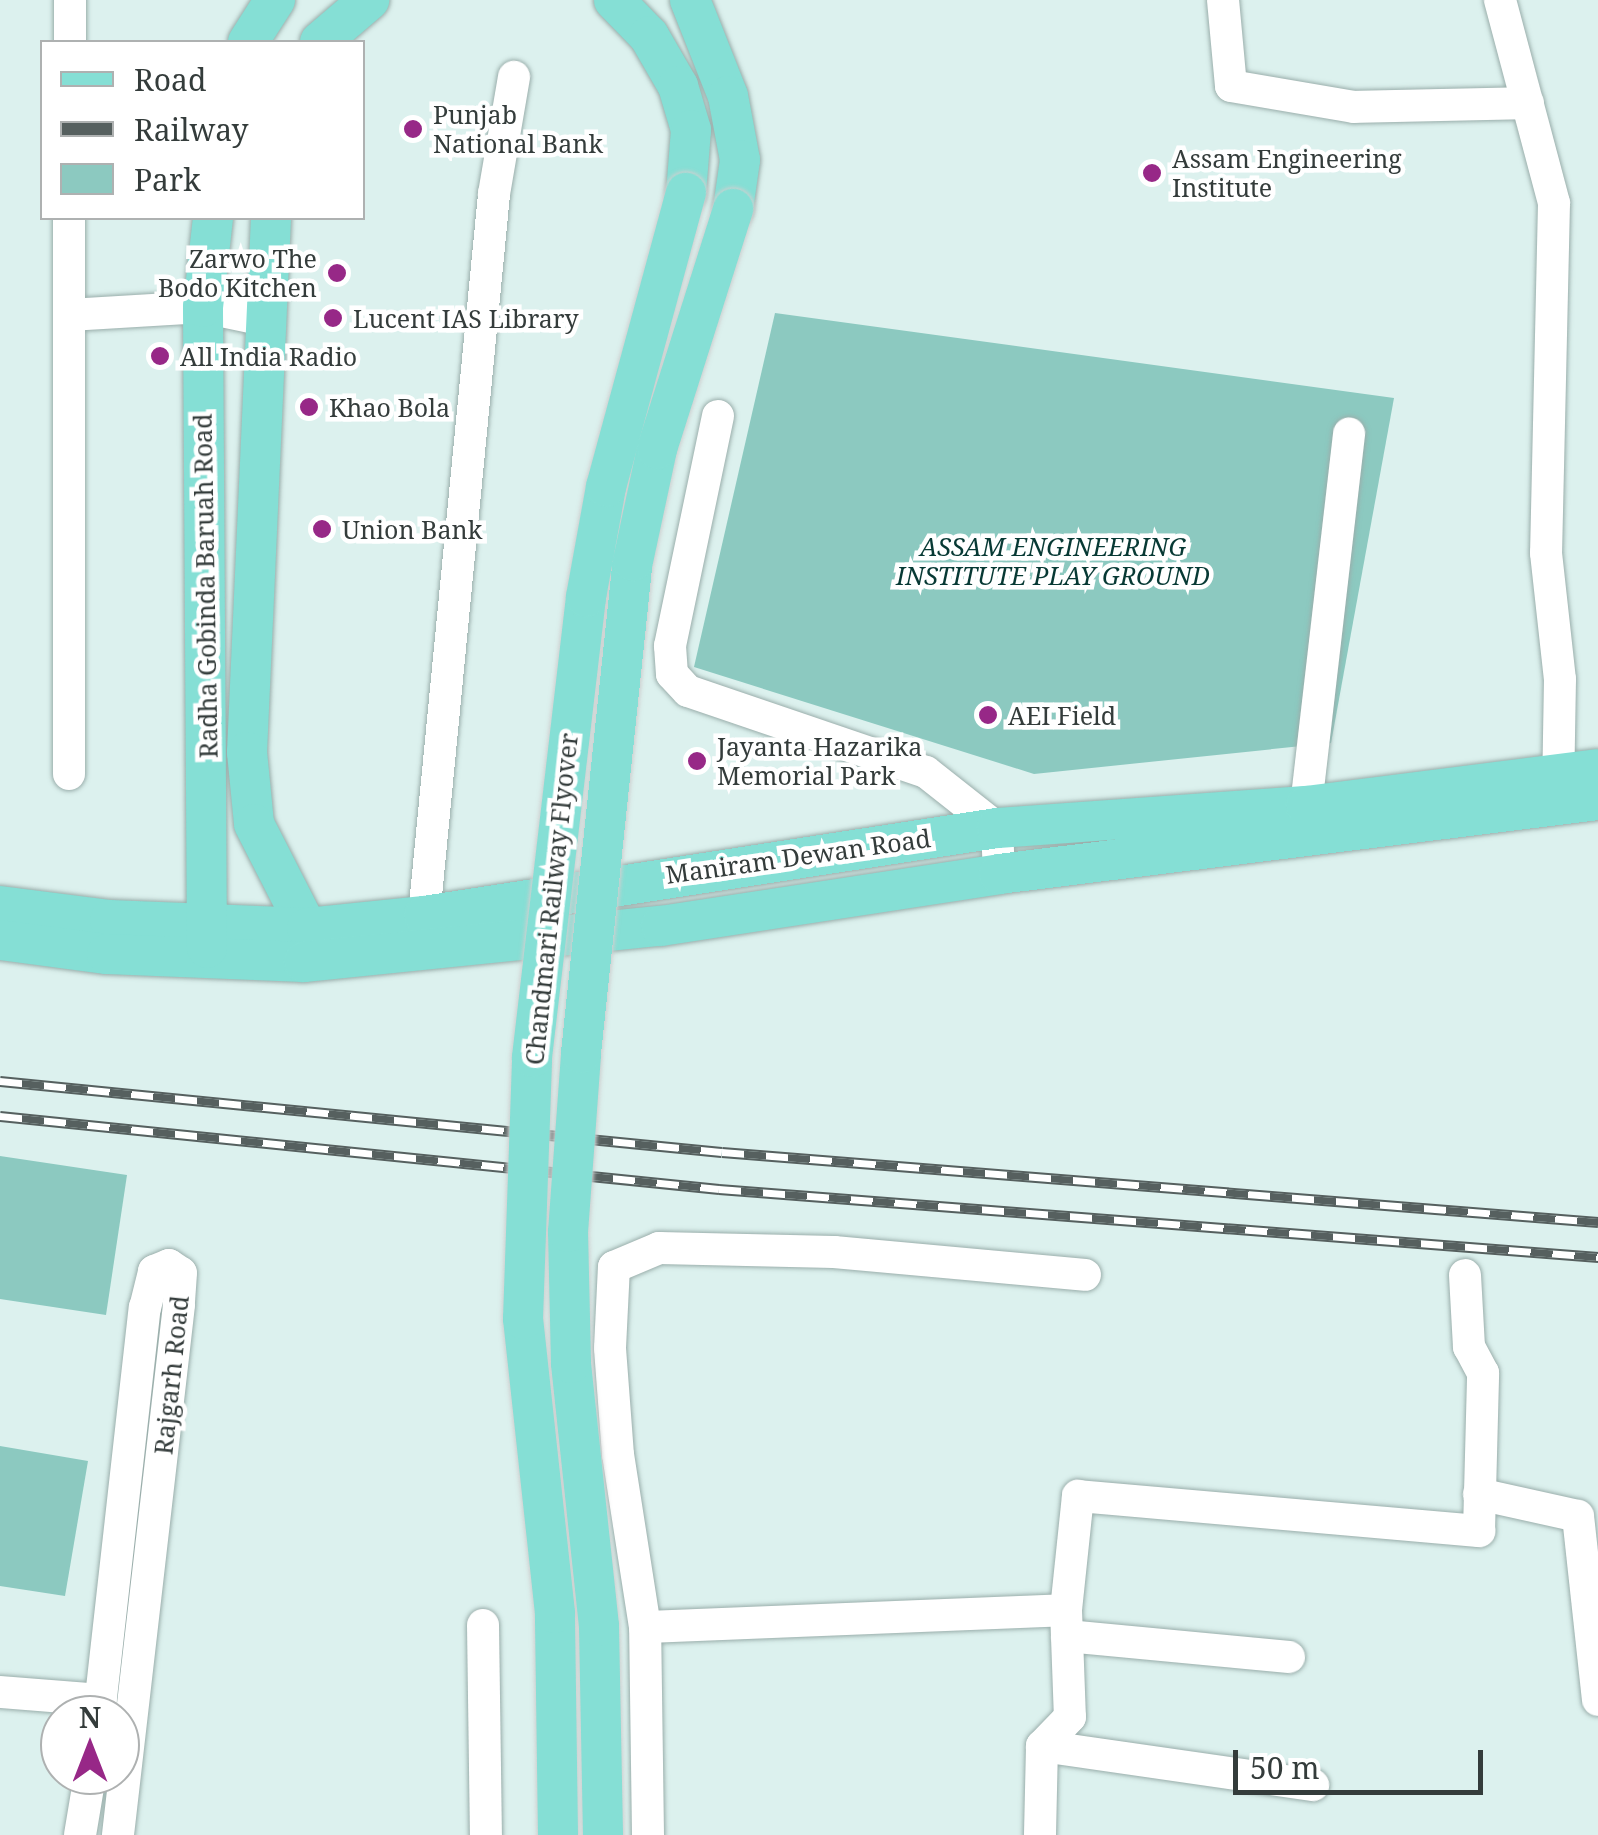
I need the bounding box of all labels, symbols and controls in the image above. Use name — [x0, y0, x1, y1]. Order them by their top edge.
legend — [40, 40, 365, 220]
text: Road — [134, 59, 206, 100]
place label: Punjab National Bank — [433, 100, 603, 159]
text: Railway — [134, 109, 249, 150]
marker: Punjab National Bank — [402, 118, 424, 140]
place label: Assam Engineering Institute — [1172, 144, 1402, 203]
text: Park — [134, 159, 201, 200]
marker: Assam Engineering Institute — [1141, 162, 1163, 184]
place label: Zarwo The Bodo Kitchen — [158, 244, 317, 303]
marker: Zarwo The Bodo Kitchen — [326, 262, 348, 284]
place label: Lucent IAS Library — [353, 303, 579, 333]
marker: Lucent IAS Library — [322, 307, 344, 329]
place label: All India Radio — [180, 341, 357, 371]
marker: All India Radio — [149, 345, 171, 367]
place label: Khao Bola — [329, 392, 450, 422]
marker: Khao Bola — [298, 396, 320, 418]
street label: Radha Gobinda Baruah Road — [187, 413, 223, 759]
place label: Union Bank — [342, 514, 482, 544]
marker: Union Bank — [311, 518, 333, 540]
park label: ASSAM ENGINEERING INSTITUTE PLAY GROUND — [896, 532, 1210, 591]
place label: AEI Field — [1008, 700, 1116, 730]
marker: AEI Field — [977, 704, 999, 726]
street label: Chandmari Railway Flyover — [519, 732, 583, 1066]
place label: Jayanta Hazarika Memorial Park — [717, 732, 922, 791]
marker: Jayanta Hazarika Memorial Park — [686, 750, 708, 772]
street label: Maniram Dewan Road — [664, 823, 932, 889]
street label: Rajgarh Road — [148, 1294, 194, 1456]
north arrow — [40, 1695, 140, 1795]
text: N — [79, 1698, 101, 1736]
scale bar — [1238, 1730, 1488, 1792]
text: 50 m — [1250, 1747, 1320, 1788]

